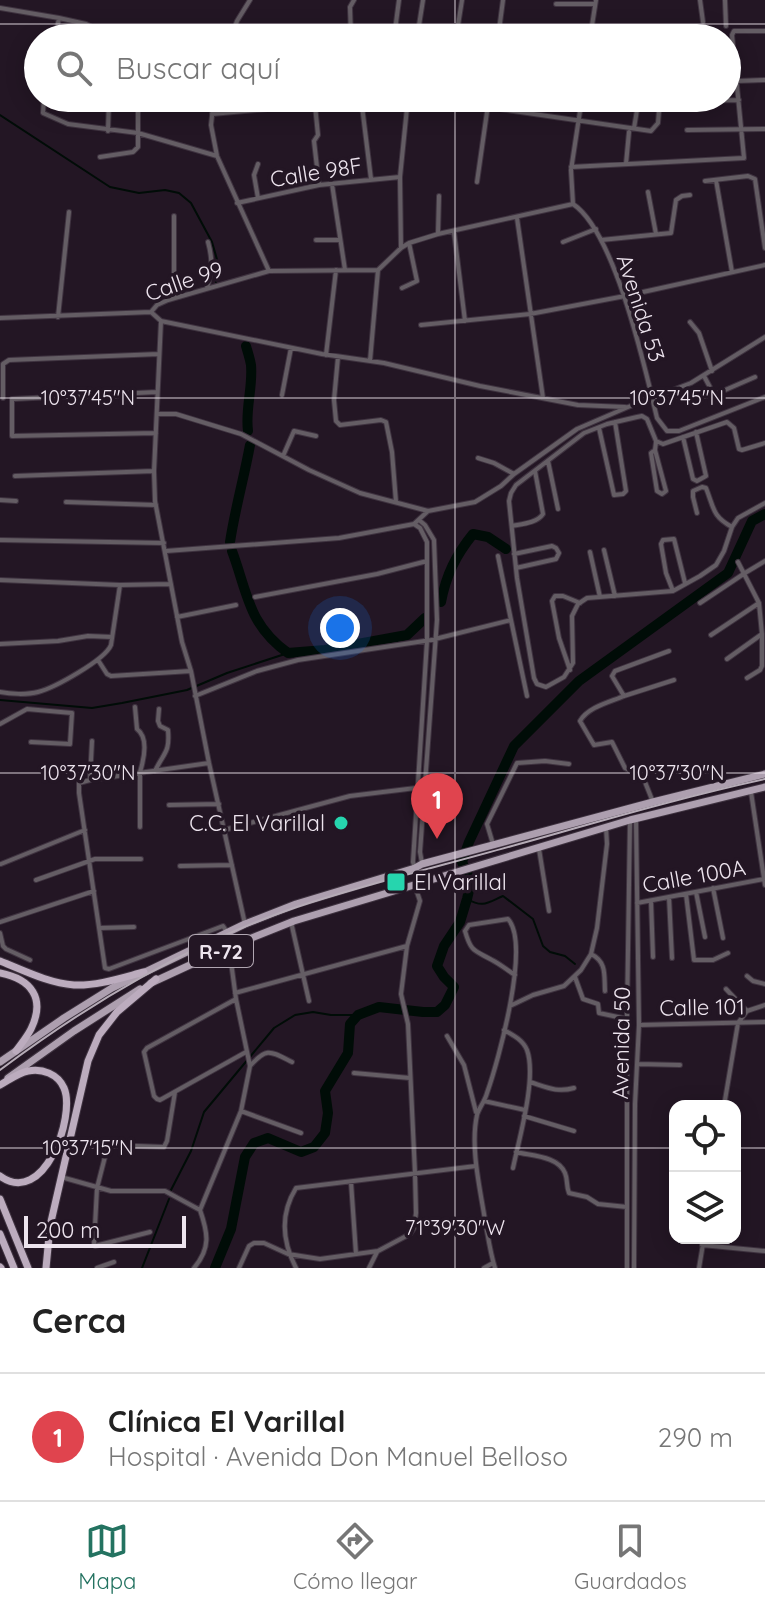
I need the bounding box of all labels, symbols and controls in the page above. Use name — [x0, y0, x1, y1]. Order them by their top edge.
search box — [24, 24, 741, 112]
icon: search — [52, 46, 96, 90]
text: Buscar aquí — [116, 49, 280, 87]
street label: Calle 98F — [268, 151, 364, 193]
street label: Avenida 53 — [611, 251, 671, 365]
street label: Calle 99 — [141, 255, 227, 307]
text: 10°37'45"N — [41, 385, 135, 410]
text: 10°37'45"N — [630, 385, 724, 410]
your location — [320, 608, 360, 648]
text: 10°37'30"N — [40, 760, 136, 785]
text: 10°37'30"N — [629, 760, 725, 785]
pin: 1 — [411, 773, 463, 839]
place label: C.C. El Varillal — [189, 809, 325, 837]
marker: C.C. El Varillal — [332, 814, 350, 832]
street label: Calle 100A — [640, 853, 748, 899]
place label: El Varillal — [414, 868, 507, 896]
marker: El Varillal — [385, 871, 407, 893]
road number: R-72 — [189, 935, 253, 967]
street label: Avenida 50 — [606, 986, 636, 1100]
street label: Calle 101 — [659, 992, 745, 1022]
map controls — [669, 1100, 741, 1244]
button: locate — [669, 1100, 741, 1172]
text: 10°37'15"N — [42, 1135, 134, 1160]
button: layers — [669, 1172, 741, 1244]
scale bar — [24, 1212, 186, 1248]
text: 71°39'30"W — [405, 1215, 505, 1240]
text: 200 m — [36, 1216, 100, 1244]
text: Cerca — [32, 1299, 126, 1342]
text: Clínica El Varillal — [108, 1402, 345, 1440]
text: 1 — [53, 1421, 63, 1454]
text: 290 m — [658, 1421, 733, 1454]
text: Hospital · Avenida Don Manuel Belloso — [108, 1440, 568, 1473]
tab: Mapa — [78, 1519, 136, 1595]
tab: Cómo llegar — [293, 1519, 418, 1595]
tab: Guardados — [574, 1519, 687, 1595]

